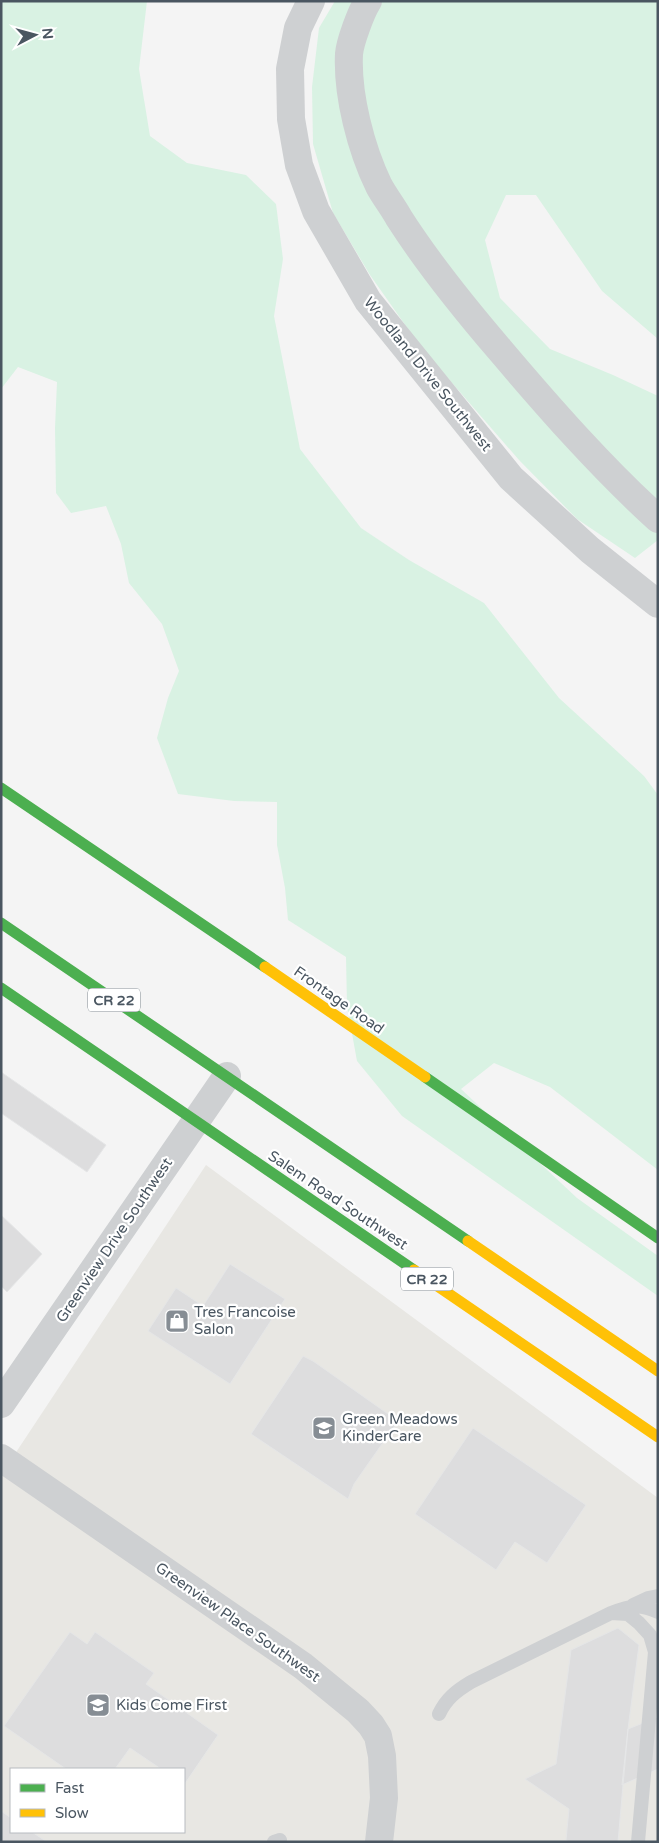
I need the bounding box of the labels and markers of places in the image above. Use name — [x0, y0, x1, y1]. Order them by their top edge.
place label: Tres Francoise Salon — [194, 1303, 296, 1338]
shop icon: Tres Francoise Salon — [164, 1308, 190, 1334]
place label: Green Meadows KinderCare — [342, 1410, 458, 1445]
school or university icon: Green Meadows KinderCare — [311, 1415, 337, 1441]
school or university icon: Kids Come First — [85, 1692, 111, 1718]
place label: Kids Come First — [116, 1696, 227, 1714]

